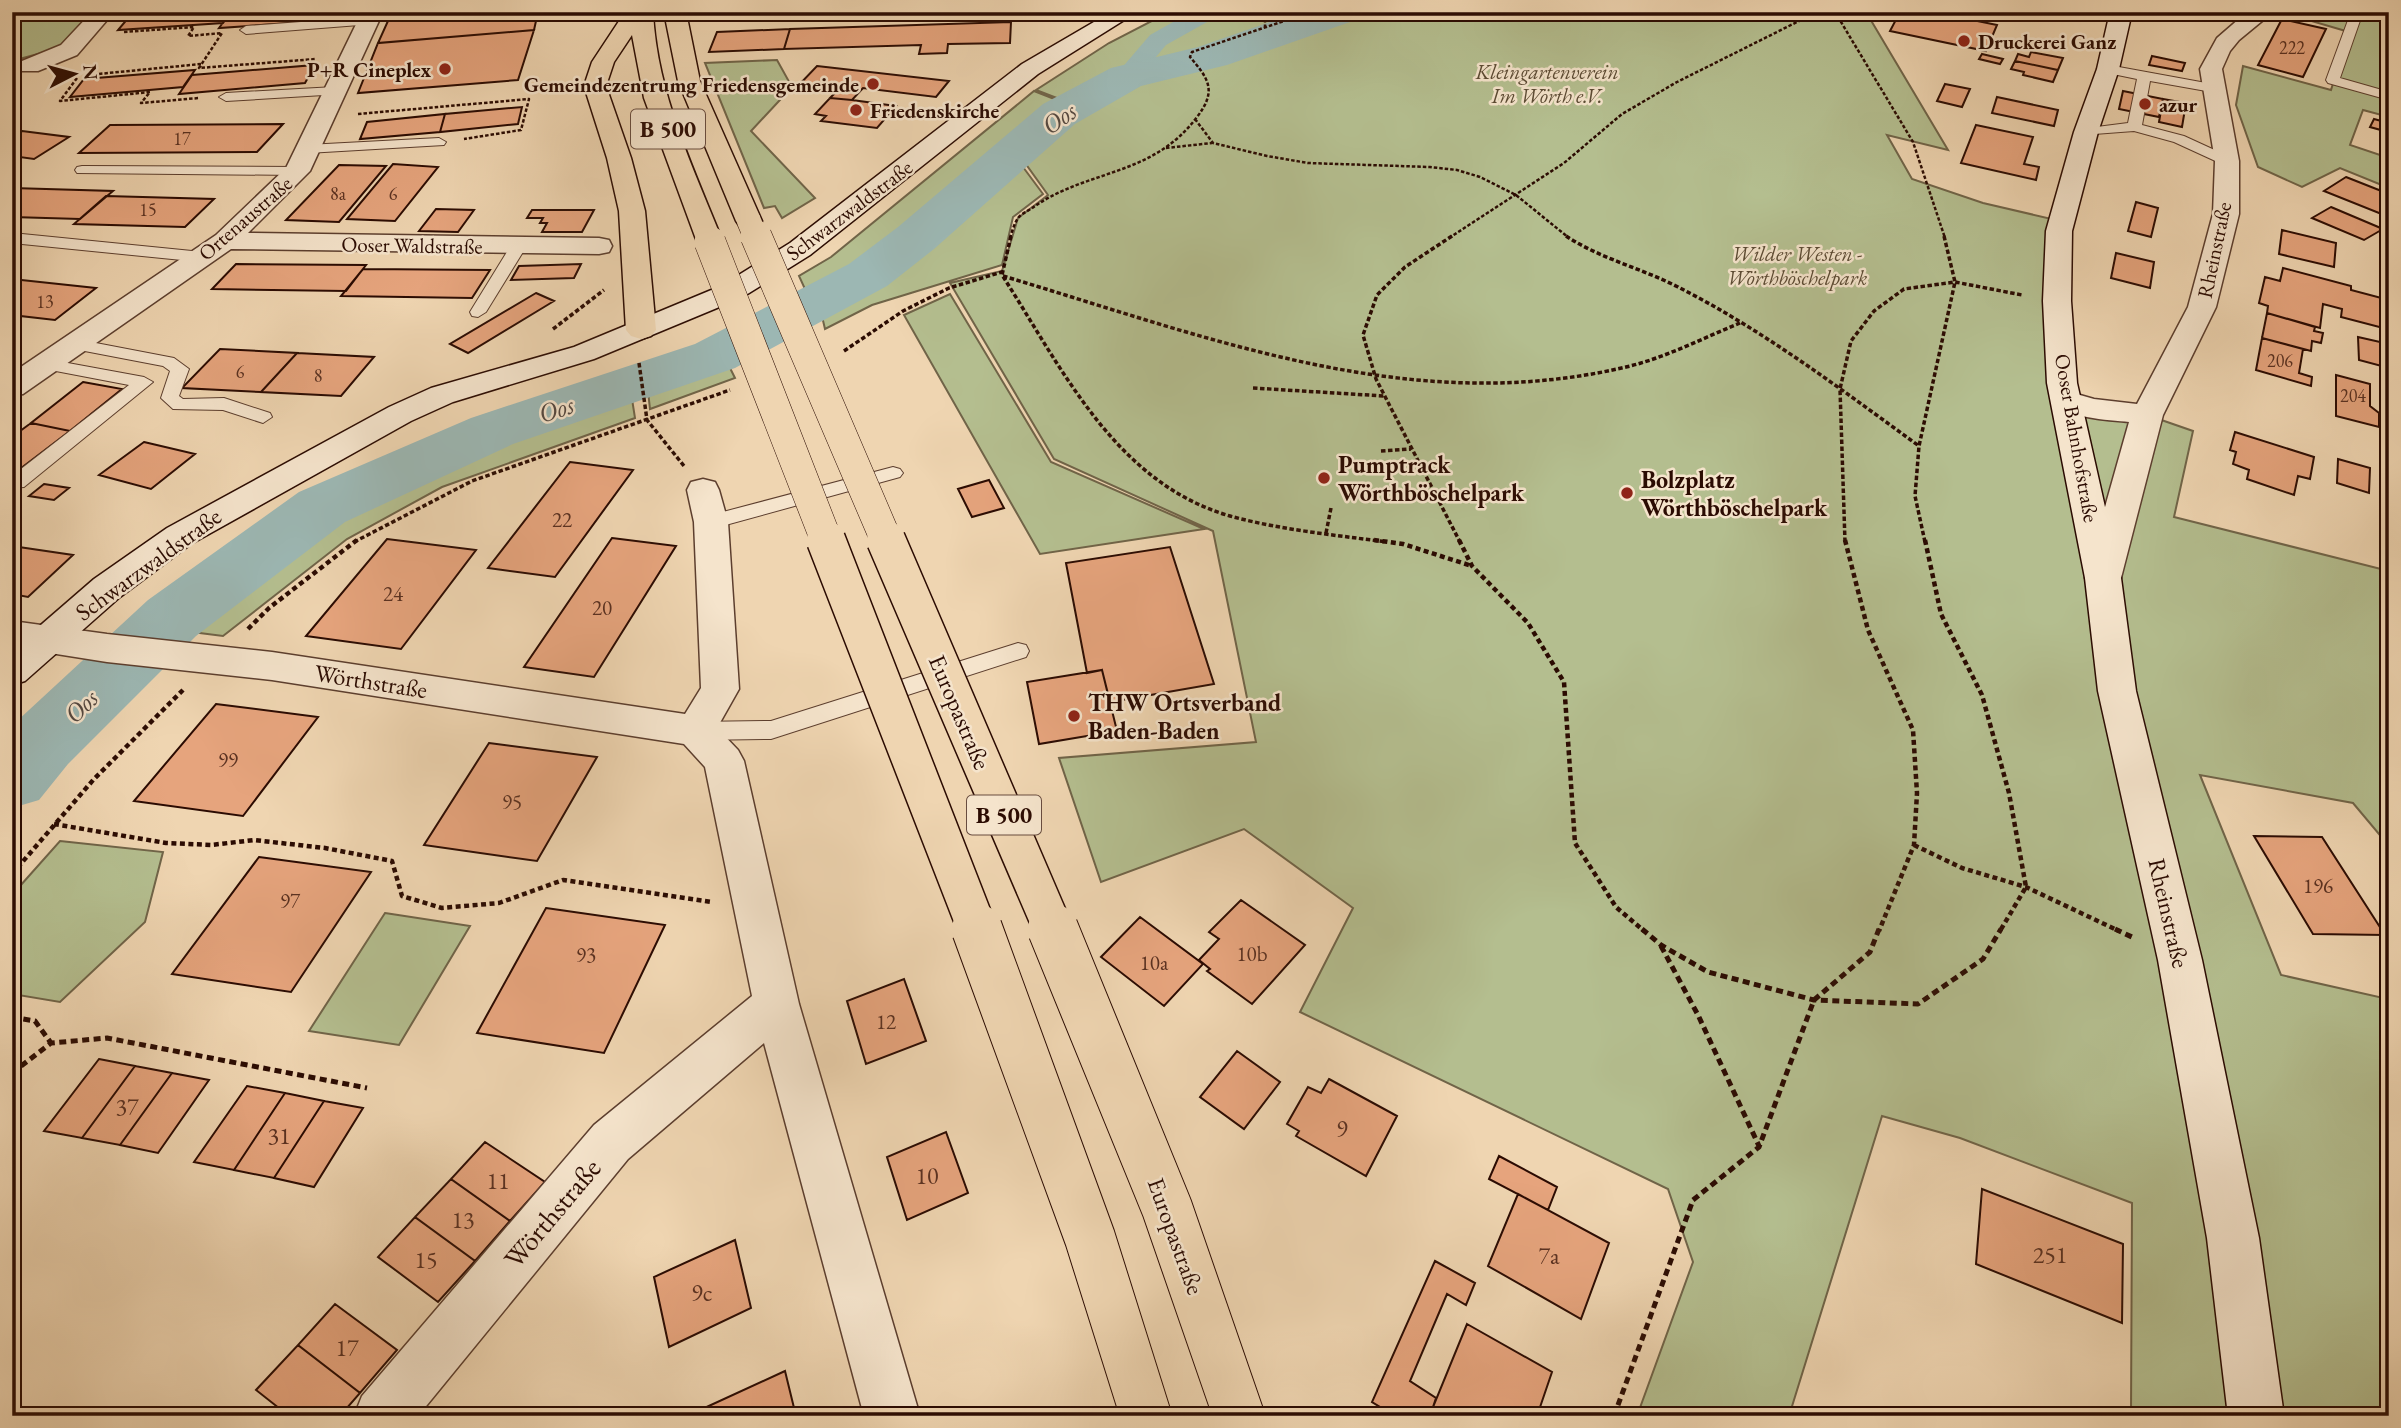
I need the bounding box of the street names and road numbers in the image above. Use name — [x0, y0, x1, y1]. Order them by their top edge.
road number: B 500 — [631, 110, 705, 148]
street label: Schwarzwaldstraße — [780, 154, 918, 266]
street label: Ortenaustraße — [192, 170, 298, 266]
street label: Rheinstraße — [2191, 199, 2237, 301]
street label: Ooser Waldstraße — [341, 230, 483, 260]
street label: Ooser Bahnhofstraße — [2049, 352, 2105, 524]
street label: Schwarzwaldstraße — [69, 501, 227, 627]
street label: Europastraße — [922, 650, 998, 774]
street label: Wörthstraße — [312, 657, 430, 705]
road number: B 500 — [967, 796, 1041, 834]
street label: Rheinstraße — [2141, 855, 2197, 971]
street label: Wörthstraße — [496, 1151, 608, 1275]
street label: Europastraße — [1141, 1173, 1211, 1299]

